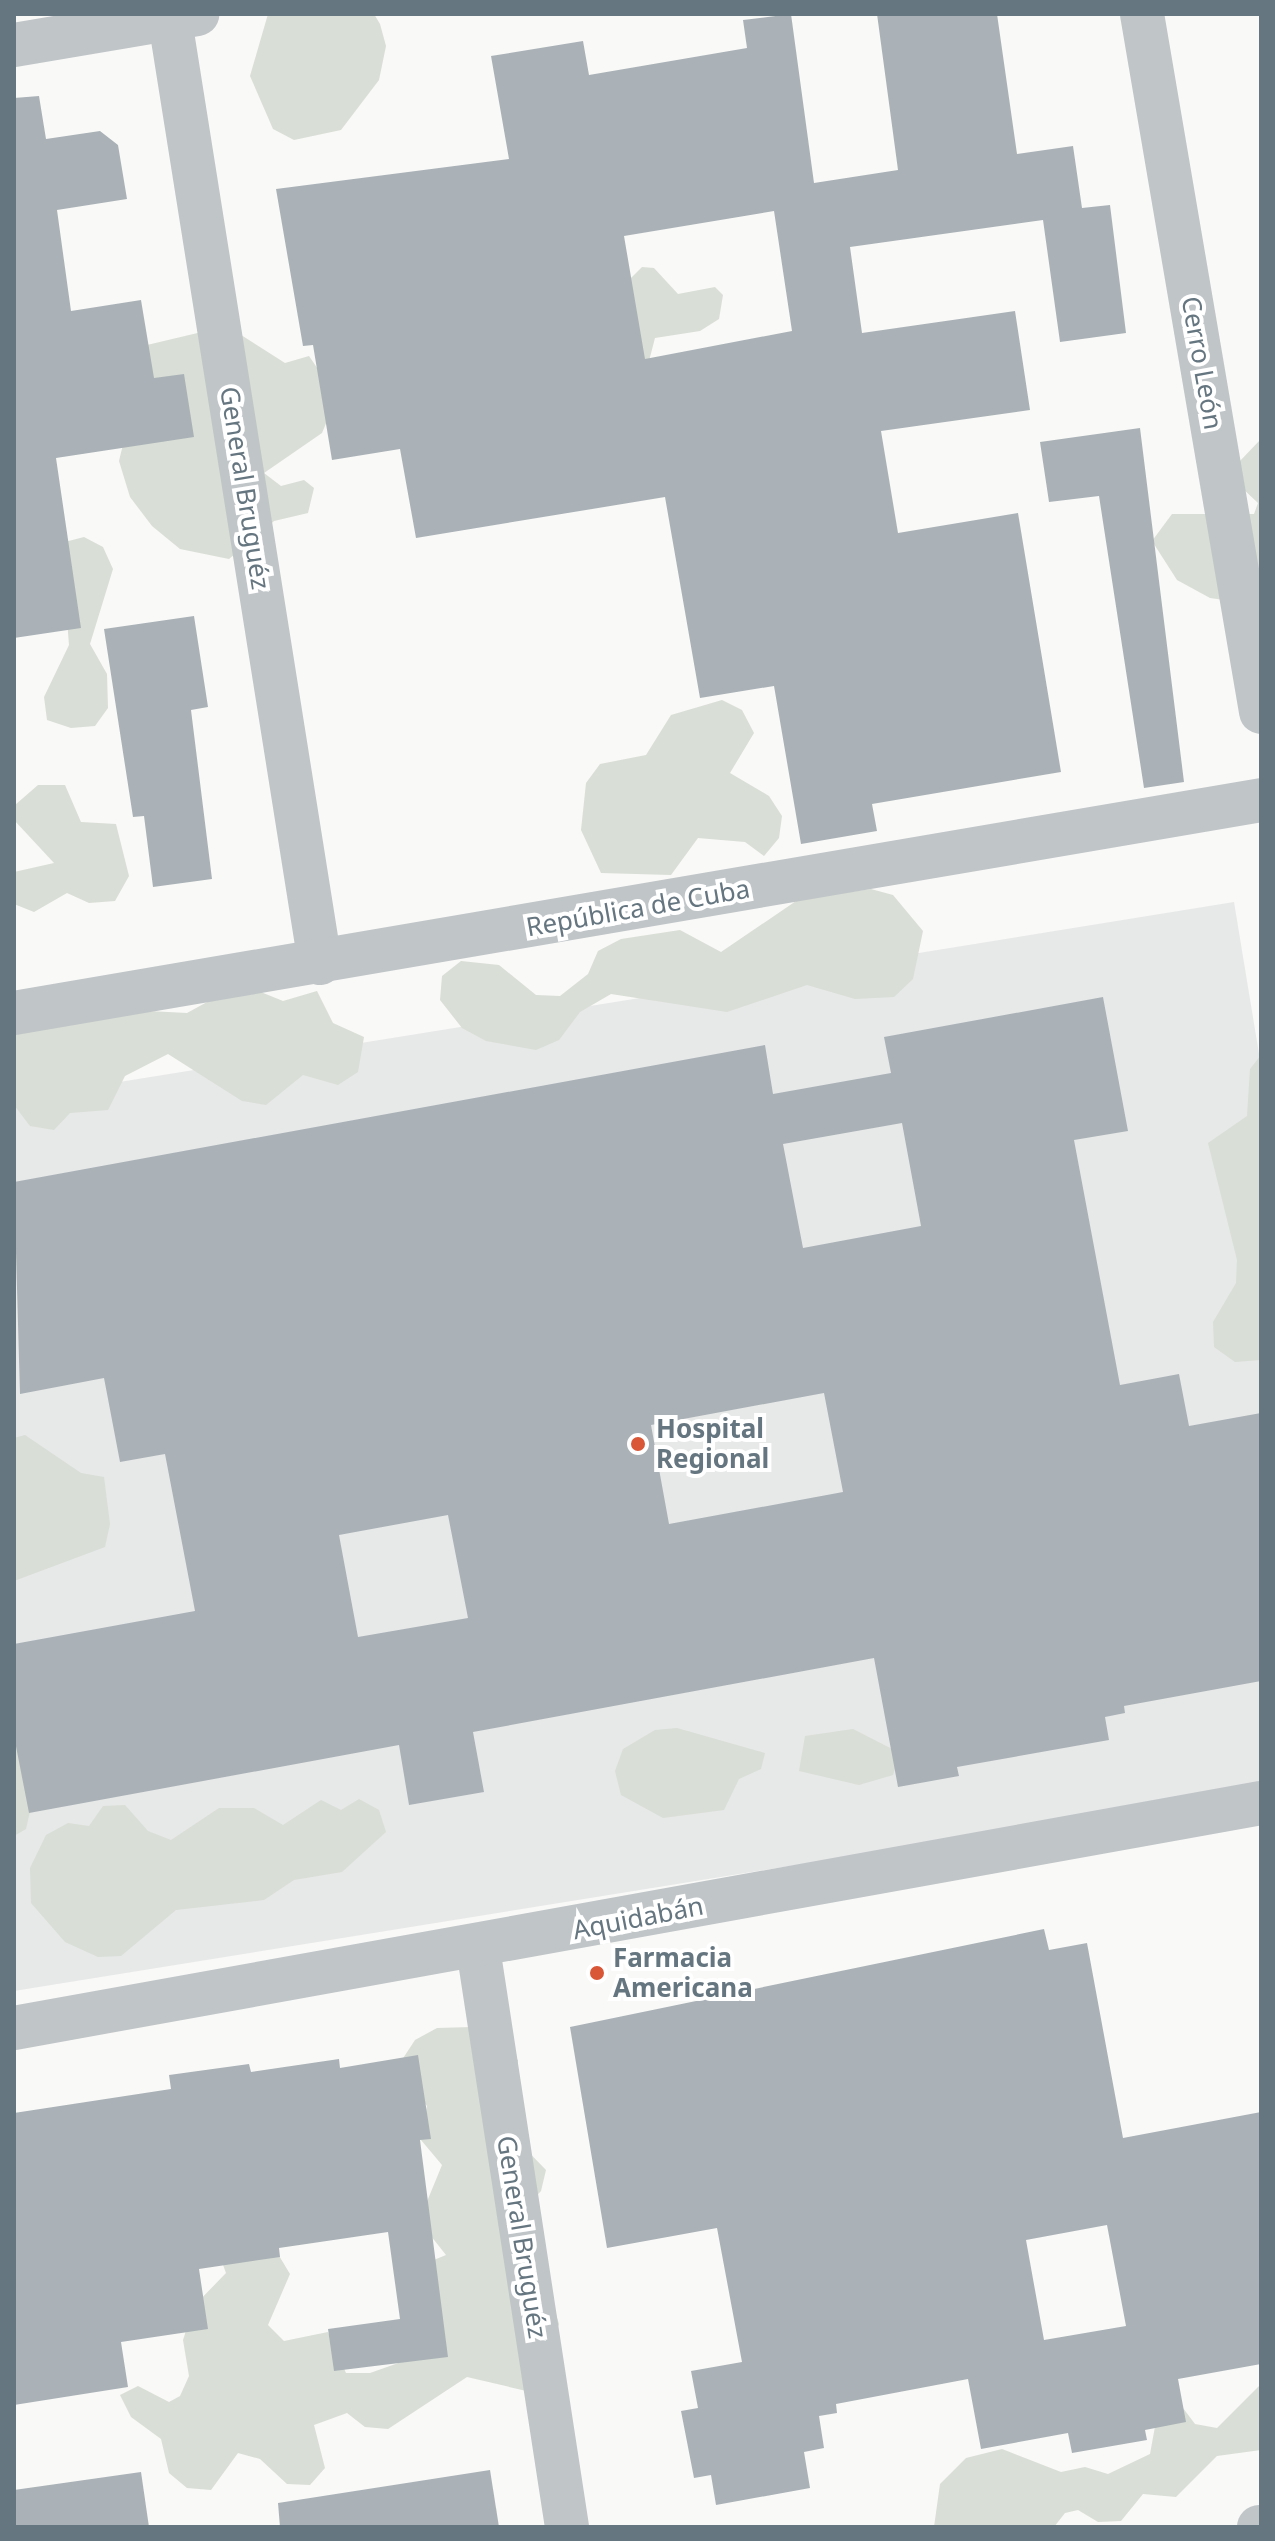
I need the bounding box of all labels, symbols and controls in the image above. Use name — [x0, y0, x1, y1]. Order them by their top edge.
street label: Cerro León — [1175, 294, 1229, 432]
street label: General Bruguéz — [214, 384, 276, 592]
street label: República de Cuba — [524, 873, 752, 943]
place label: Hospital Regional — [656, 1413, 769, 1474]
marker: Hospital Regional — [627, 1433, 649, 1455]
street label: Aquidabán — [570, 1890, 706, 1946]
place label: Farmacia Americana — [613, 1942, 753, 2004]
marker: Farmacia Americana — [588, 1964, 606, 1982]
street label: General Bruguéz — [491, 2133, 553, 2341]

